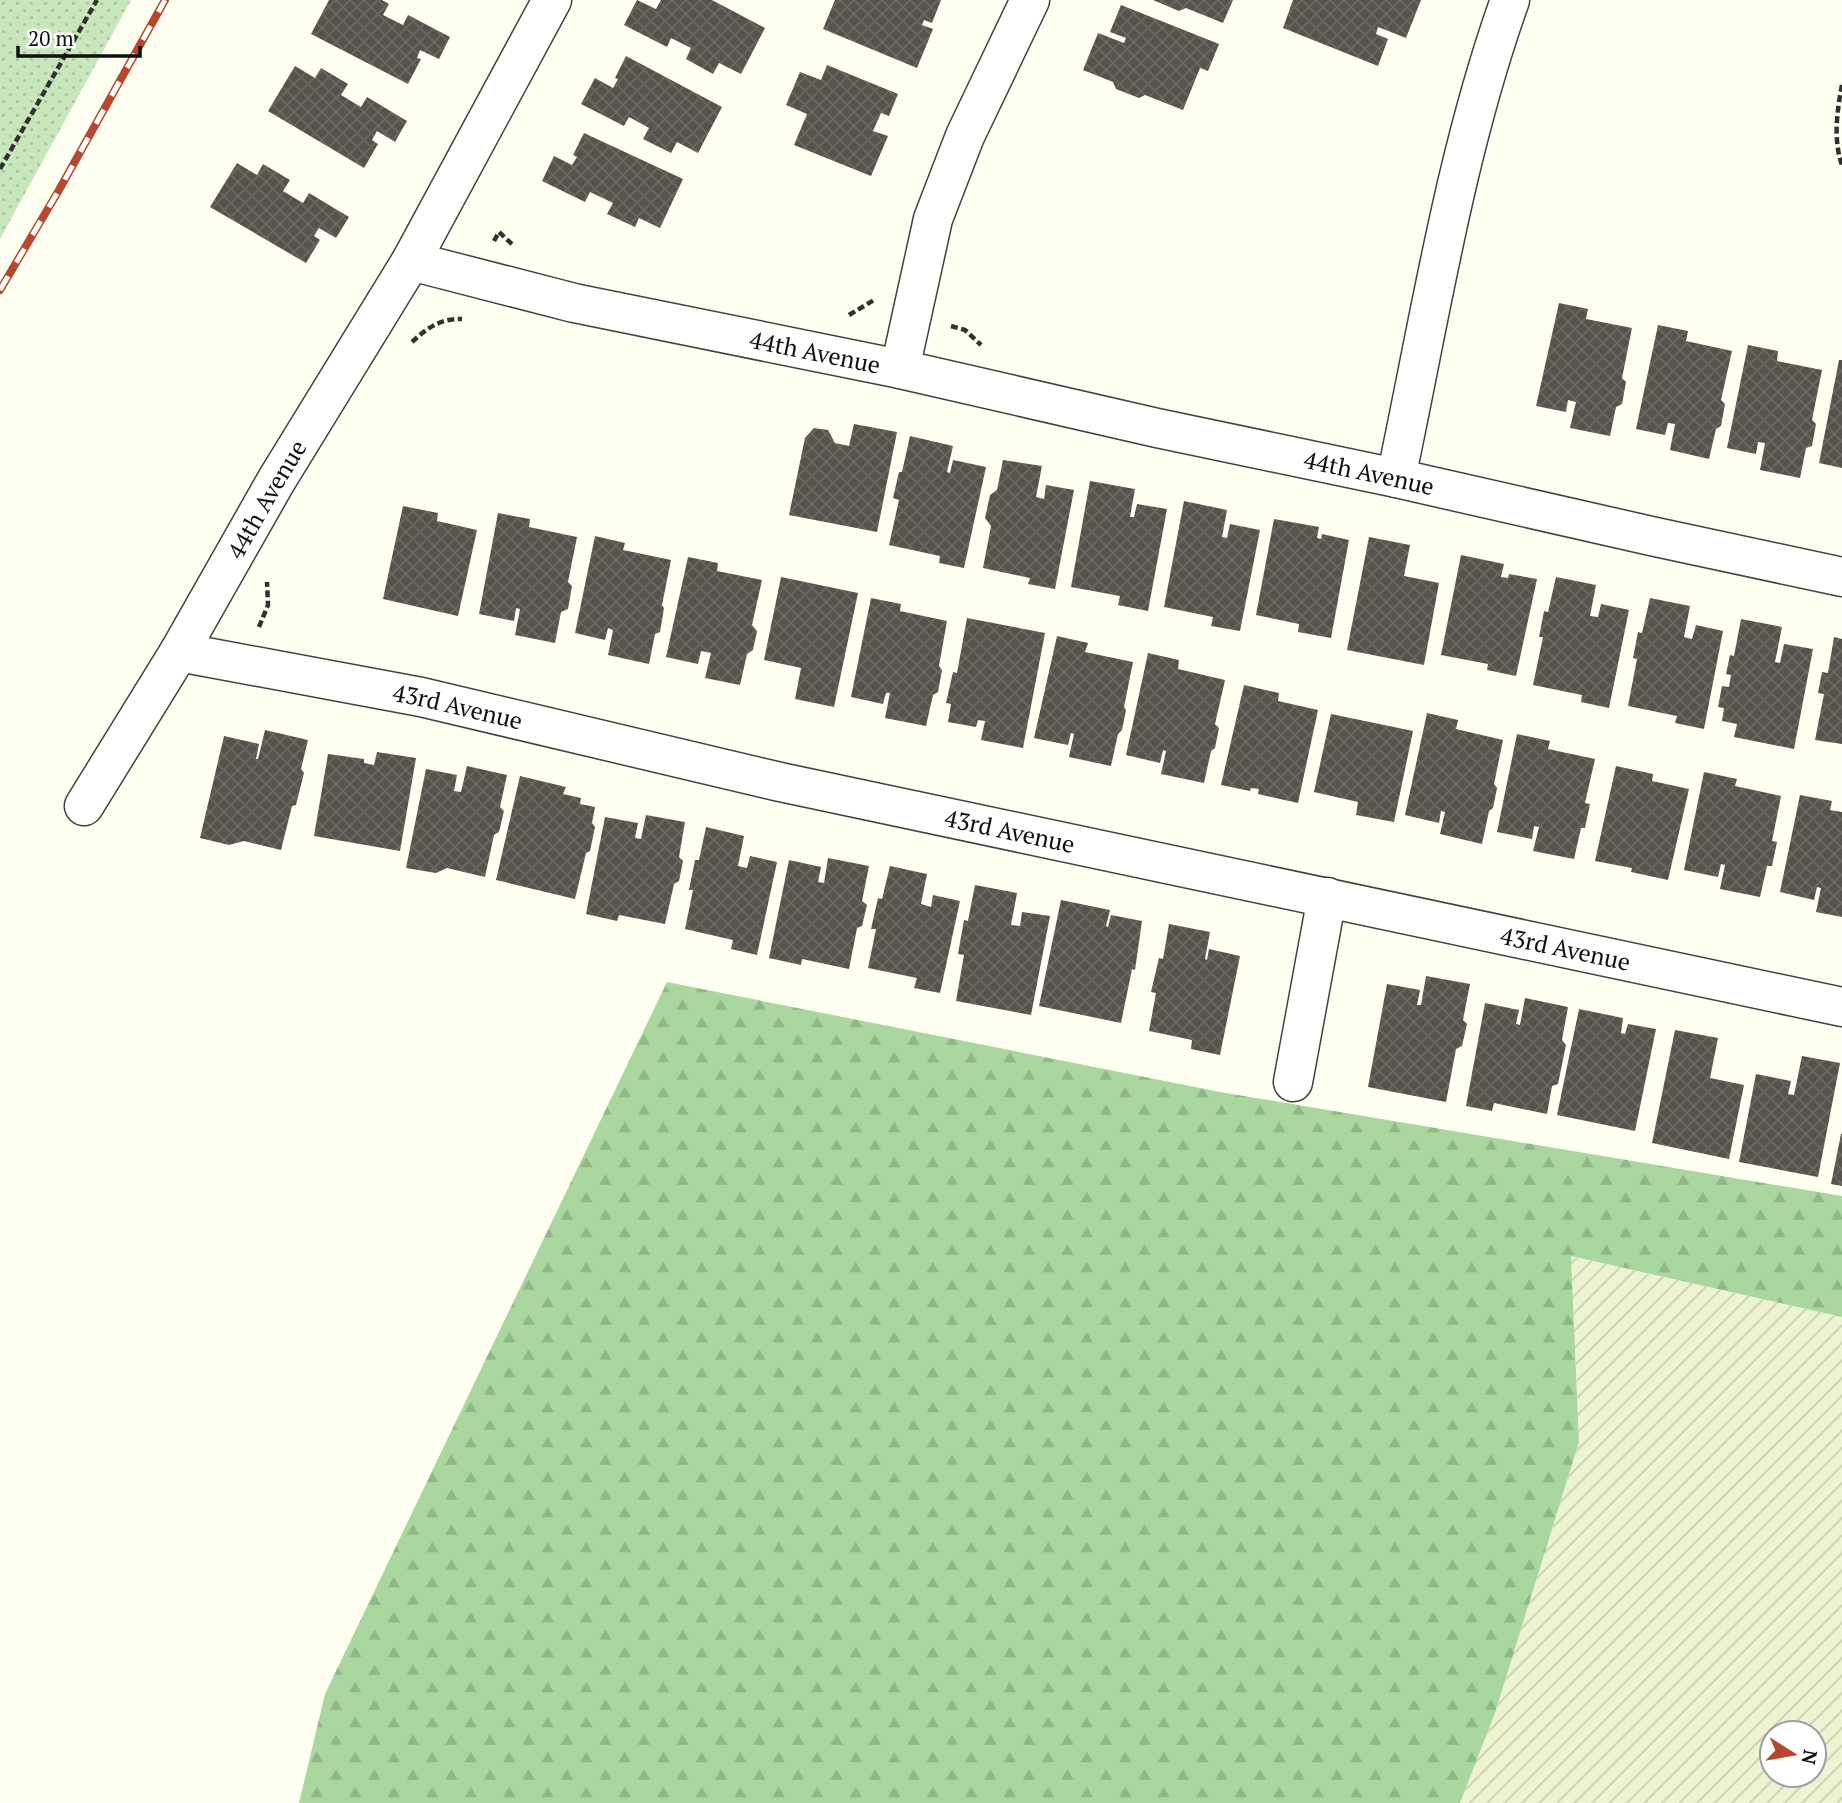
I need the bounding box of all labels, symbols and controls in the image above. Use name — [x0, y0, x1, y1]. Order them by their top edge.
scale bar — [18, 14, 140, 58]
text: 20 m — [28, 24, 74, 52]
street label: 44th Avenue — [747, 323, 883, 381]
street label: 44th Avenue — [219, 434, 314, 564]
street label: 44th Avenue — [1301, 443, 1437, 502]
street label: 43rd Avenue — [390, 676, 526, 737]
street label: 43rd Avenue — [942, 801, 1078, 860]
street label: 43rd Avenue — [1498, 919, 1633, 978]
north arrow — [1758, 1719, 1828, 1789]
text: N — [1796, 1748, 1824, 1767]

